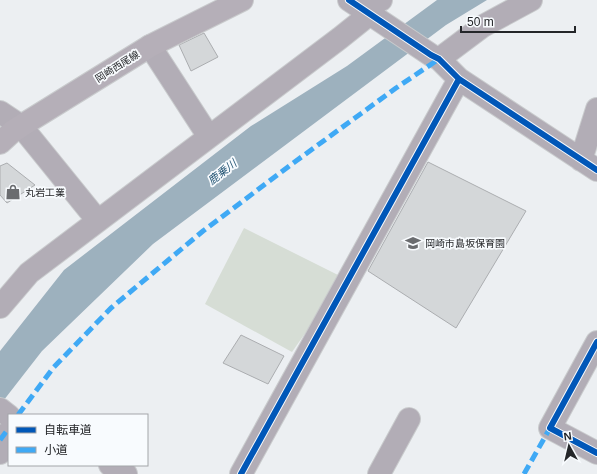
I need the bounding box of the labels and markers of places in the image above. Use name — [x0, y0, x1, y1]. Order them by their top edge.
shop icon: 丸岩工業 — [4, 183, 22, 201]
place label: 丸岩工業 — [25, 187, 65, 198]
school or university icon: 岡崎市島坂保育園 — [404, 234, 422, 252]
place label: 岡崎市島坂保育園 — [425, 238, 505, 249]

